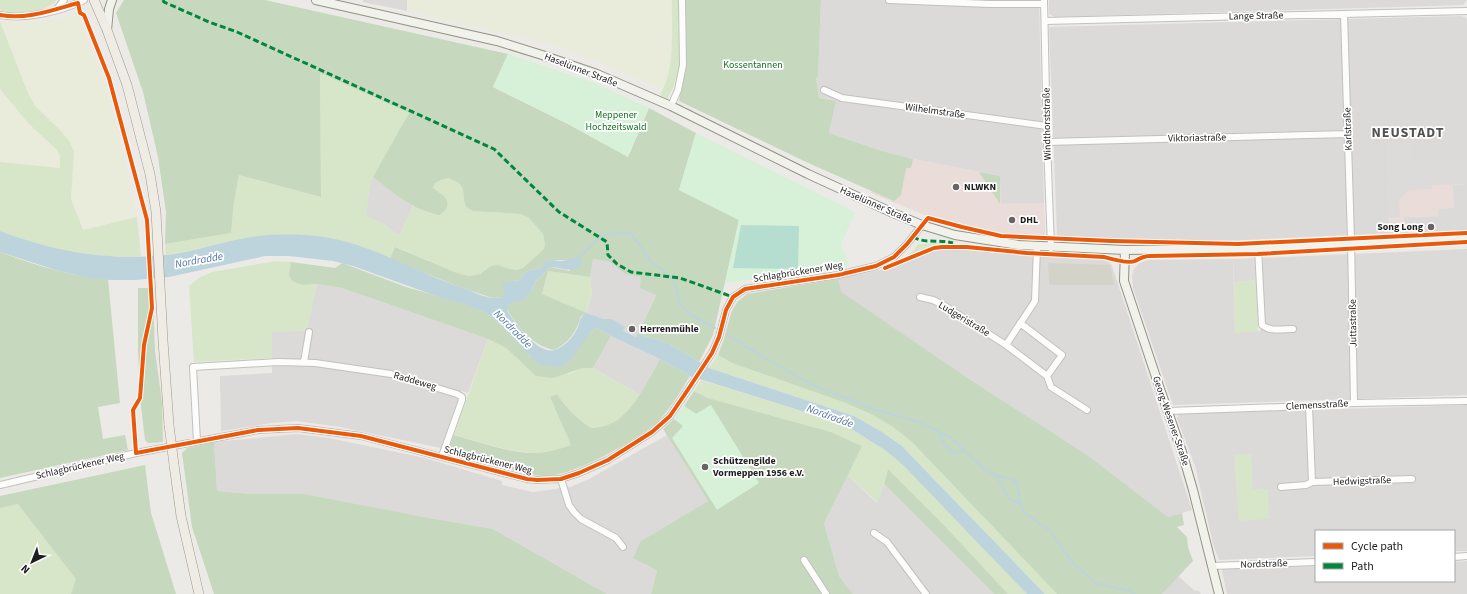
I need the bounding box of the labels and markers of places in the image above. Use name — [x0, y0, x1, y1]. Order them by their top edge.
place label: NLWKN — [964, 180, 996, 194]
marker: NLWKN — [951, 182, 961, 192]
place label: DHL — [1020, 213, 1038, 227]
marker: DHL — [1007, 215, 1017, 225]
place label: Song Long — [1377, 220, 1424, 234]
marker: Song Long — [1426, 222, 1436, 232]
place label: Herrenmühle — [640, 322, 699, 336]
marker: Herrenmühle — [627, 324, 637, 334]
place label: Schützengilde Vormeppen 1956 e.V. — [712, 454, 804, 480]
marker: Schützengilde Vormeppen 1956 e.V. — [700, 462, 710, 472]

